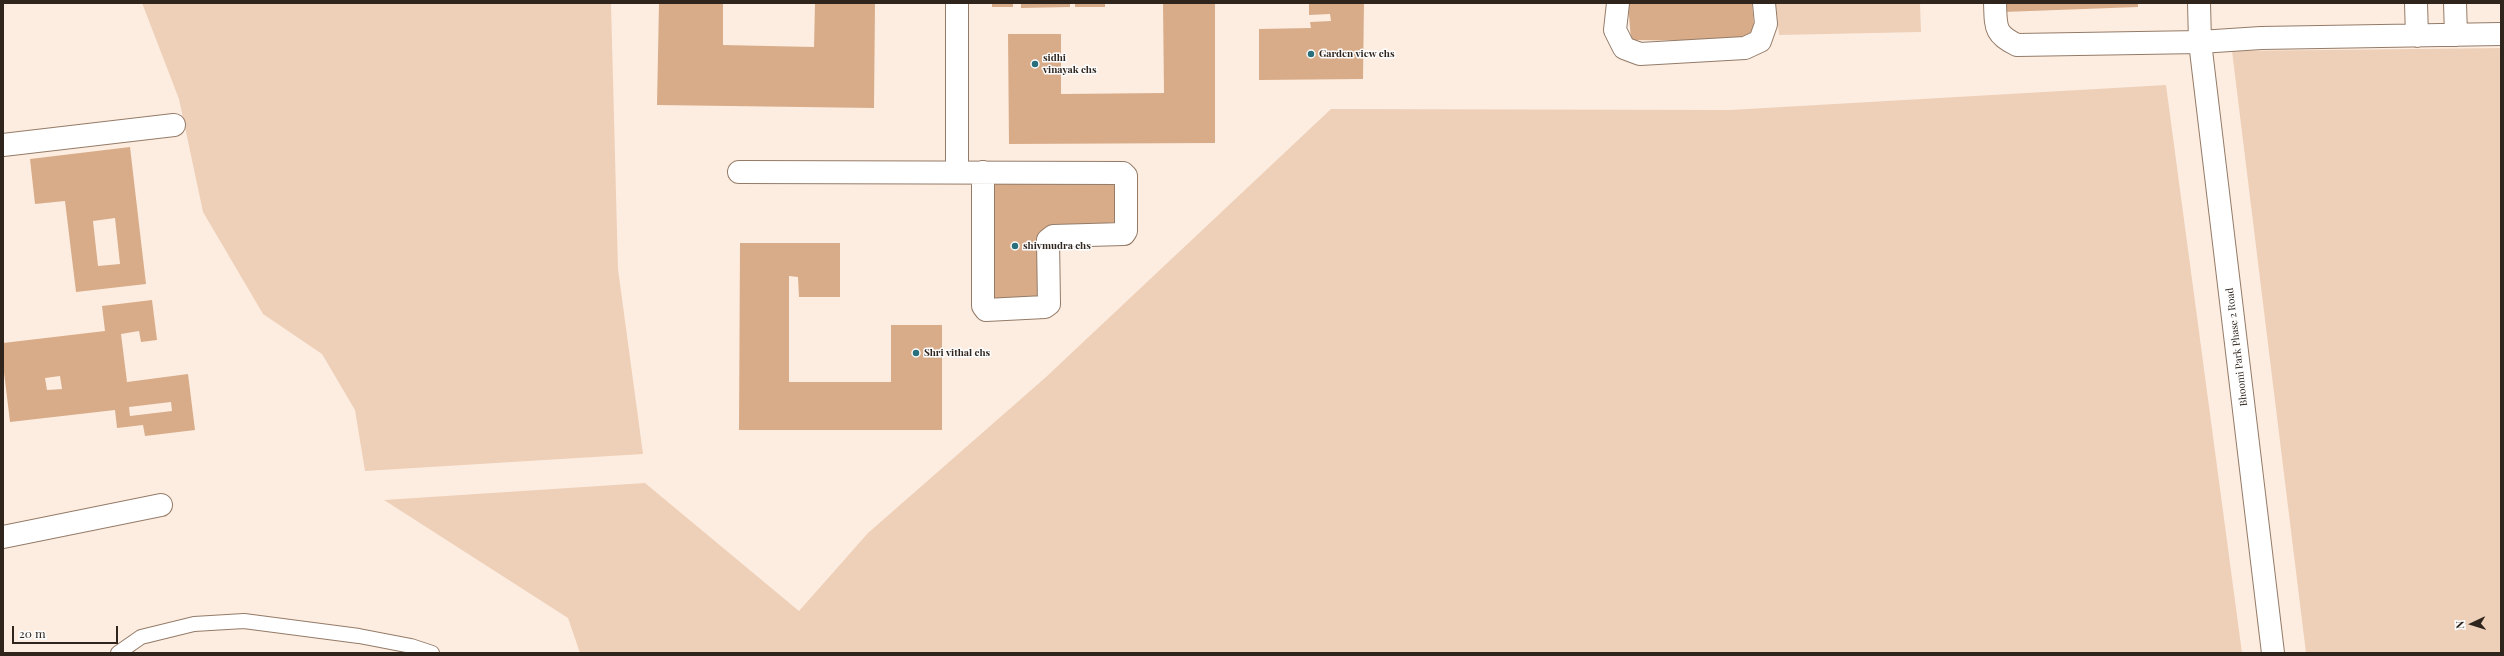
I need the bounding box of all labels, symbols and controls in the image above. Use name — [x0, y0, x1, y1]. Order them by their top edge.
place label: Garden view chs — [1319, 48, 1394, 60]
marker: Garden view chs — [1306, 49, 1316, 59]
place label: sidhi vinayak chs — [1043, 52, 1097, 76]
marker: sidhi vinayak chs — [1030, 59, 1040, 69]
place label: shivmudra chs — [1023, 240, 1091, 252]
marker: shivmudra chs — [1010, 241, 1020, 251]
street label: Bhoomi Park Phase 2 Road — [2224, 287, 2250, 407]
place label: Shri vithal chs — [924, 347, 990, 359]
marker: Shri vithal chs — [911, 348, 921, 358]
north arrow — [2452, 604, 2492, 644]
scale bar — [14, 618, 120, 644]
text: N — [2452, 620, 2467, 629]
text: 20 m — [19, 625, 46, 641]

